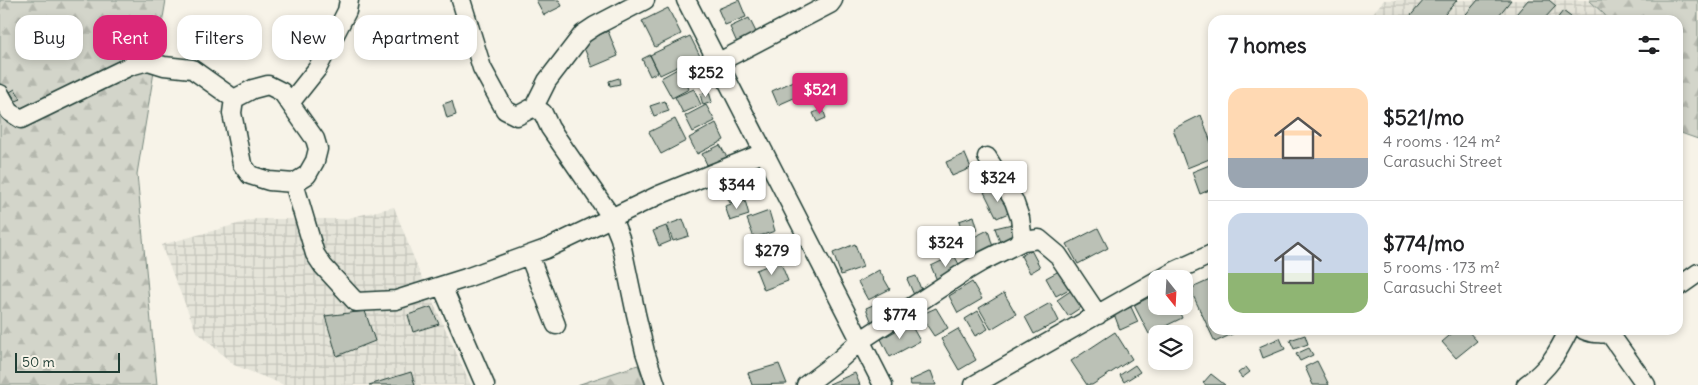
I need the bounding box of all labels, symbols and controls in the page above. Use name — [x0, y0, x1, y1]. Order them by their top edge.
chip: Buy — [15, 15, 83, 60]
chip: Rent — [93, 15, 167, 60]
chip: Filters — [177, 15, 262, 60]
chip: New — [272, 15, 344, 60]
chip: Apartment — [354, 15, 477, 60]
icon: filters — [1635, 31, 1663, 59]
text: 7 homes — [1228, 32, 1307, 59]
pin: $252 — [676, 56, 736, 98]
text: $252 — [688, 62, 724, 82]
pin: $521 — [790, 72, 850, 115]
text: $521 — [803, 79, 837, 99]
text: $521/mo — [1383, 104, 1464, 131]
icon: home — [1268, 108, 1328, 168]
text: 4 rooms · 124 m² — [1383, 131, 1501, 151]
text: Carasuchi Street — [1383, 151, 1502, 171]
pin: $324 — [968, 160, 1028, 203]
text: $324 — [980, 167, 1016, 187]
pin: $344 — [707, 168, 767, 210]
text: $344 — [719, 174, 755, 194]
pin: $324 — [916, 226, 976, 268]
text: $774/mo — [1383, 230, 1464, 257]
text: $324 — [928, 232, 964, 252]
icon: home — [1268, 233, 1328, 293]
pin: $279 — [742, 234, 802, 276]
text: $279 — [755, 240, 789, 260]
text: 5 rooms · 173 m² — [1383, 257, 1500, 277]
north arrow — [1148, 270, 1192, 315]
map controls — [1148, 270, 1193, 370]
text: Carasuchi Street — [1383, 277, 1502, 297]
pin: $774 — [870, 298, 930, 340]
text: $774 — [883, 304, 917, 324]
button: layers — [1148, 325, 1193, 370]
scale bar — [15, 350, 120, 373]
text: 50 m — [22, 353, 55, 371]

